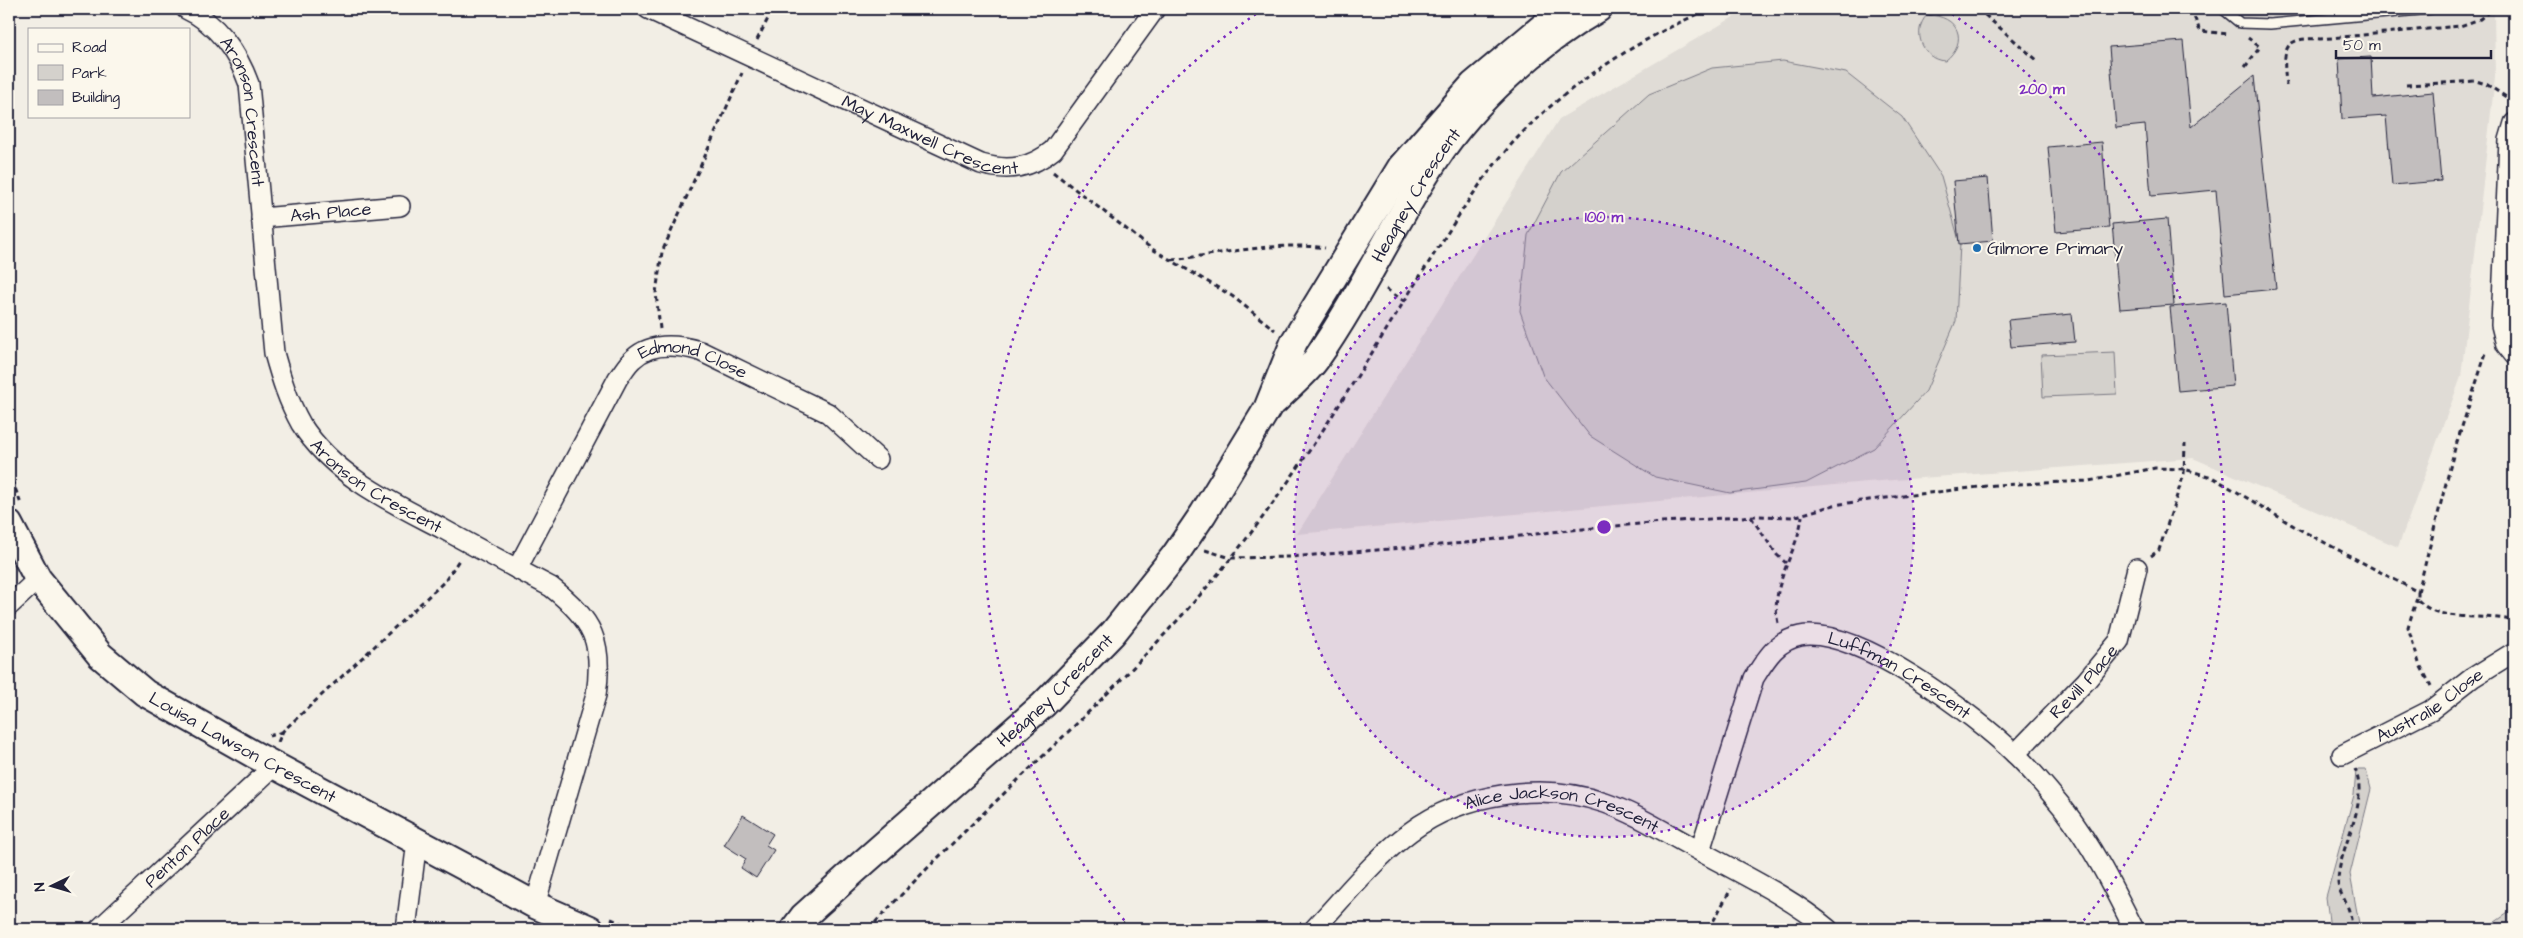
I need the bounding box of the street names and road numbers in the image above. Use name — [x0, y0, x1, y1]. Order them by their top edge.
street label: Aronson Crescent — [214, 31, 271, 188]
street label: May Maxwell Crescent — [838, 89, 1020, 181]
street label: Heagney Crescent — [1366, 122, 1468, 267]
street label: Ash Place — [289, 197, 373, 228]
street label: Edmond Close — [634, 334, 751, 385]
street label: Aronson Crescent — [304, 434, 447, 540]
street label: Luffman Crescent — [1825, 626, 1977, 726]
street label: Heagney Crescent — [991, 627, 1120, 753]
street label: Revill Place — [2044, 639, 2124, 724]
street label: Australie Close — [2372, 662, 2488, 749]
street label: Louisa Lawson Crescent — [144, 686, 341, 810]
street label: Alice Jackson Crescent — [1461, 780, 1664, 839]
street label: Penton Place — [139, 801, 236, 894]

